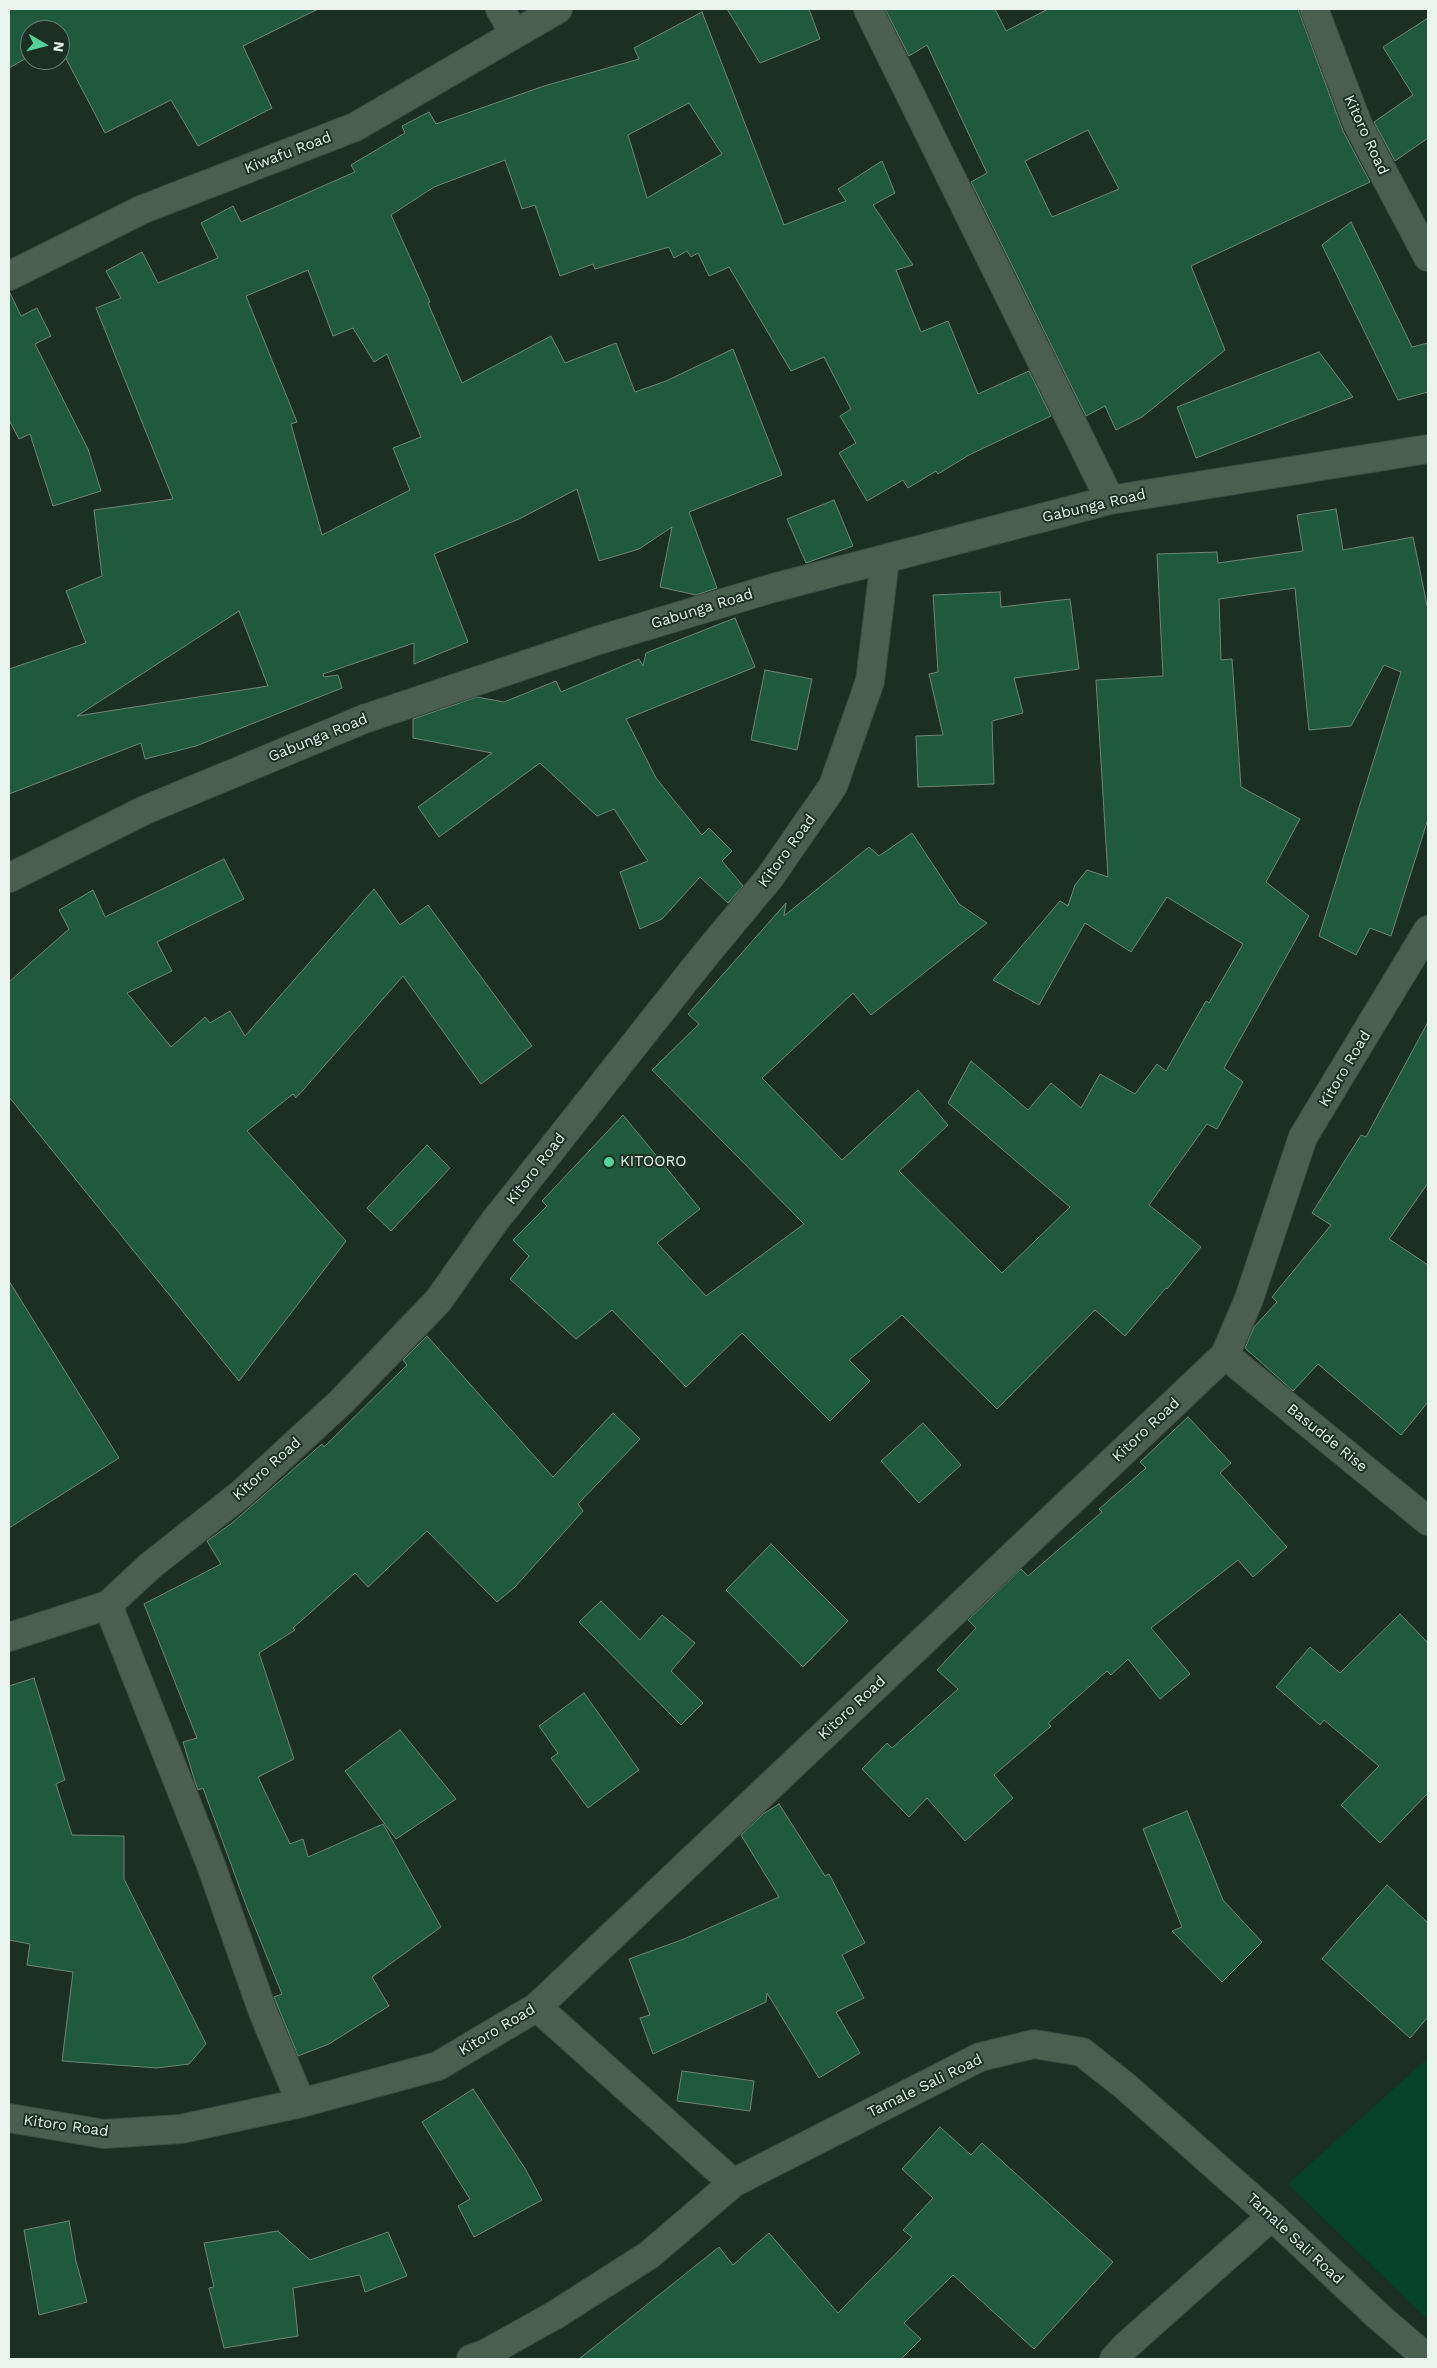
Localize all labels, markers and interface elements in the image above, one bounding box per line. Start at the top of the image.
north arrow [20,20,70,70]
text: N [50,41,68,53]
street label: Kitoro Road [1340,92,1392,178]
street label: Kiwafu Road [242,128,334,178]
street label: Gabunga Road [1041,485,1147,527]
street label: Gabunga Road [649,585,755,633]
street label: Gabunga Road [266,710,370,766]
street label: Kitoro Road [755,811,819,891]
street label: Kitoro Road [1315,1028,1375,1110]
street label: Kitoro Road [503,1130,569,1208]
place label: KITOORO [620,1153,687,1171]
marker: KITOORO [602,1155,616,1169]
street label: Kitoro Road [1109,1394,1183,1466]
street label: Basudde Rise [1283,1400,1371,1476]
street label: Kitoro Road [229,1434,305,1504]
street label: Kitoro Road [815,1672,889,1744]
street label: Kitoro Road [456,2000,538,2060]
street label: Tamale Sali Road [865,2050,985,2122]
street label: Kitoro Road [22,2111,110,2141]
street label: Tamale Sali Road [1243,2190,1347,2288]

